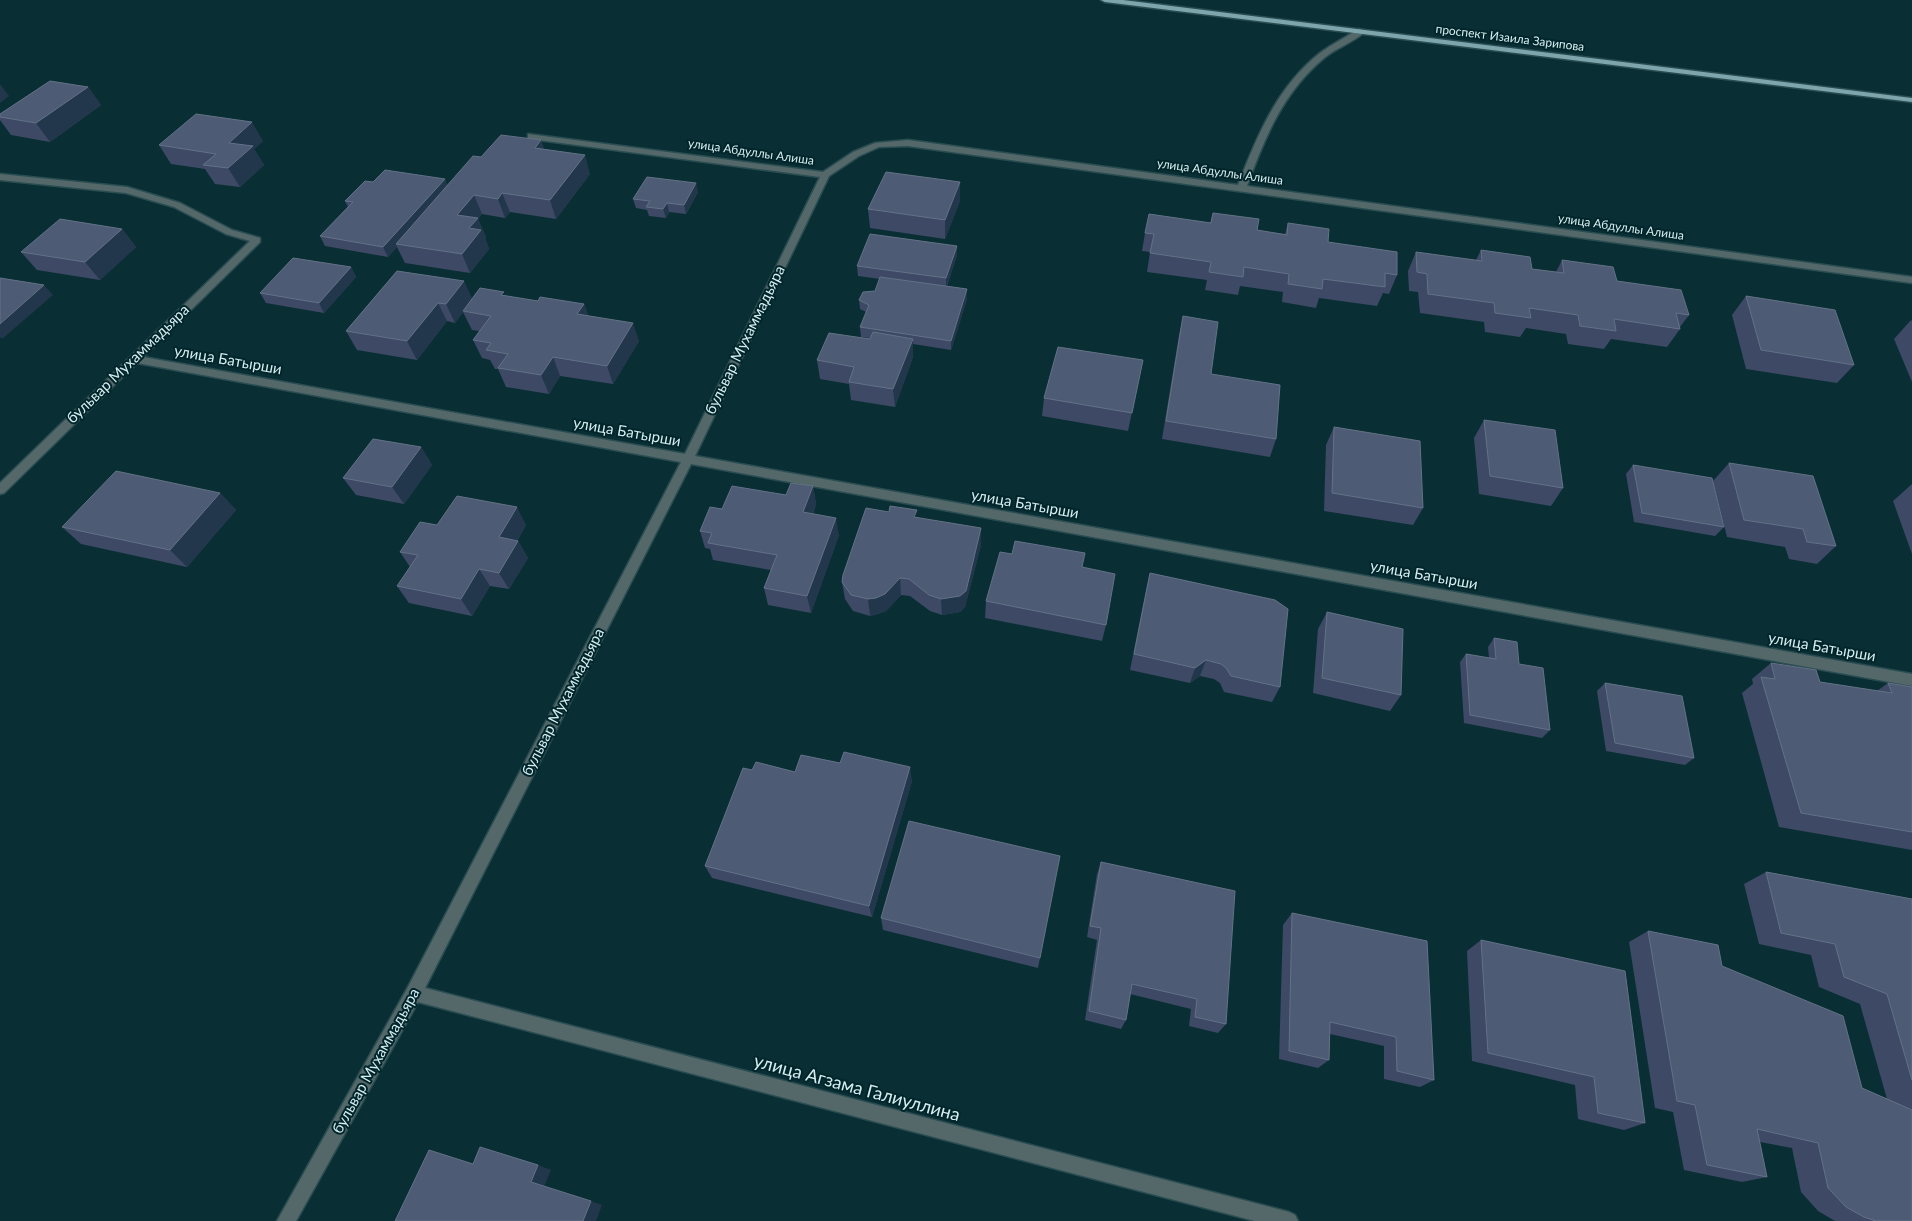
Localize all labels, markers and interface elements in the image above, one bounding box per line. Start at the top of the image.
street label: проспект Изаила Зарипова [1435,21,1585,54]
street label: улица Абдуллы Алиша [687,135,815,168]
street label: улица Абдуллы Алиша [1156,155,1284,188]
street label: улица Абдуллы Алиша [1557,210,1685,243]
street label: бульвар Мухаммадьяра [700,262,788,417]
street label: бульвар Мухаммадьяра [62,300,192,426]
street label: улица Батырши [173,341,283,377]
street label: улица Батырши [572,413,682,449]
street label: улица Батырши [970,485,1080,521]
street label: улица Батырши [1369,556,1479,592]
street label: бульвар Мухаммадьяра [517,625,607,778]
street label: улица Батырши [1767,628,1877,664]
street label: бульвар Мухаммадьяра [328,985,423,1136]
street label: улица Агзама Галиуллина [752,1049,963,1125]

